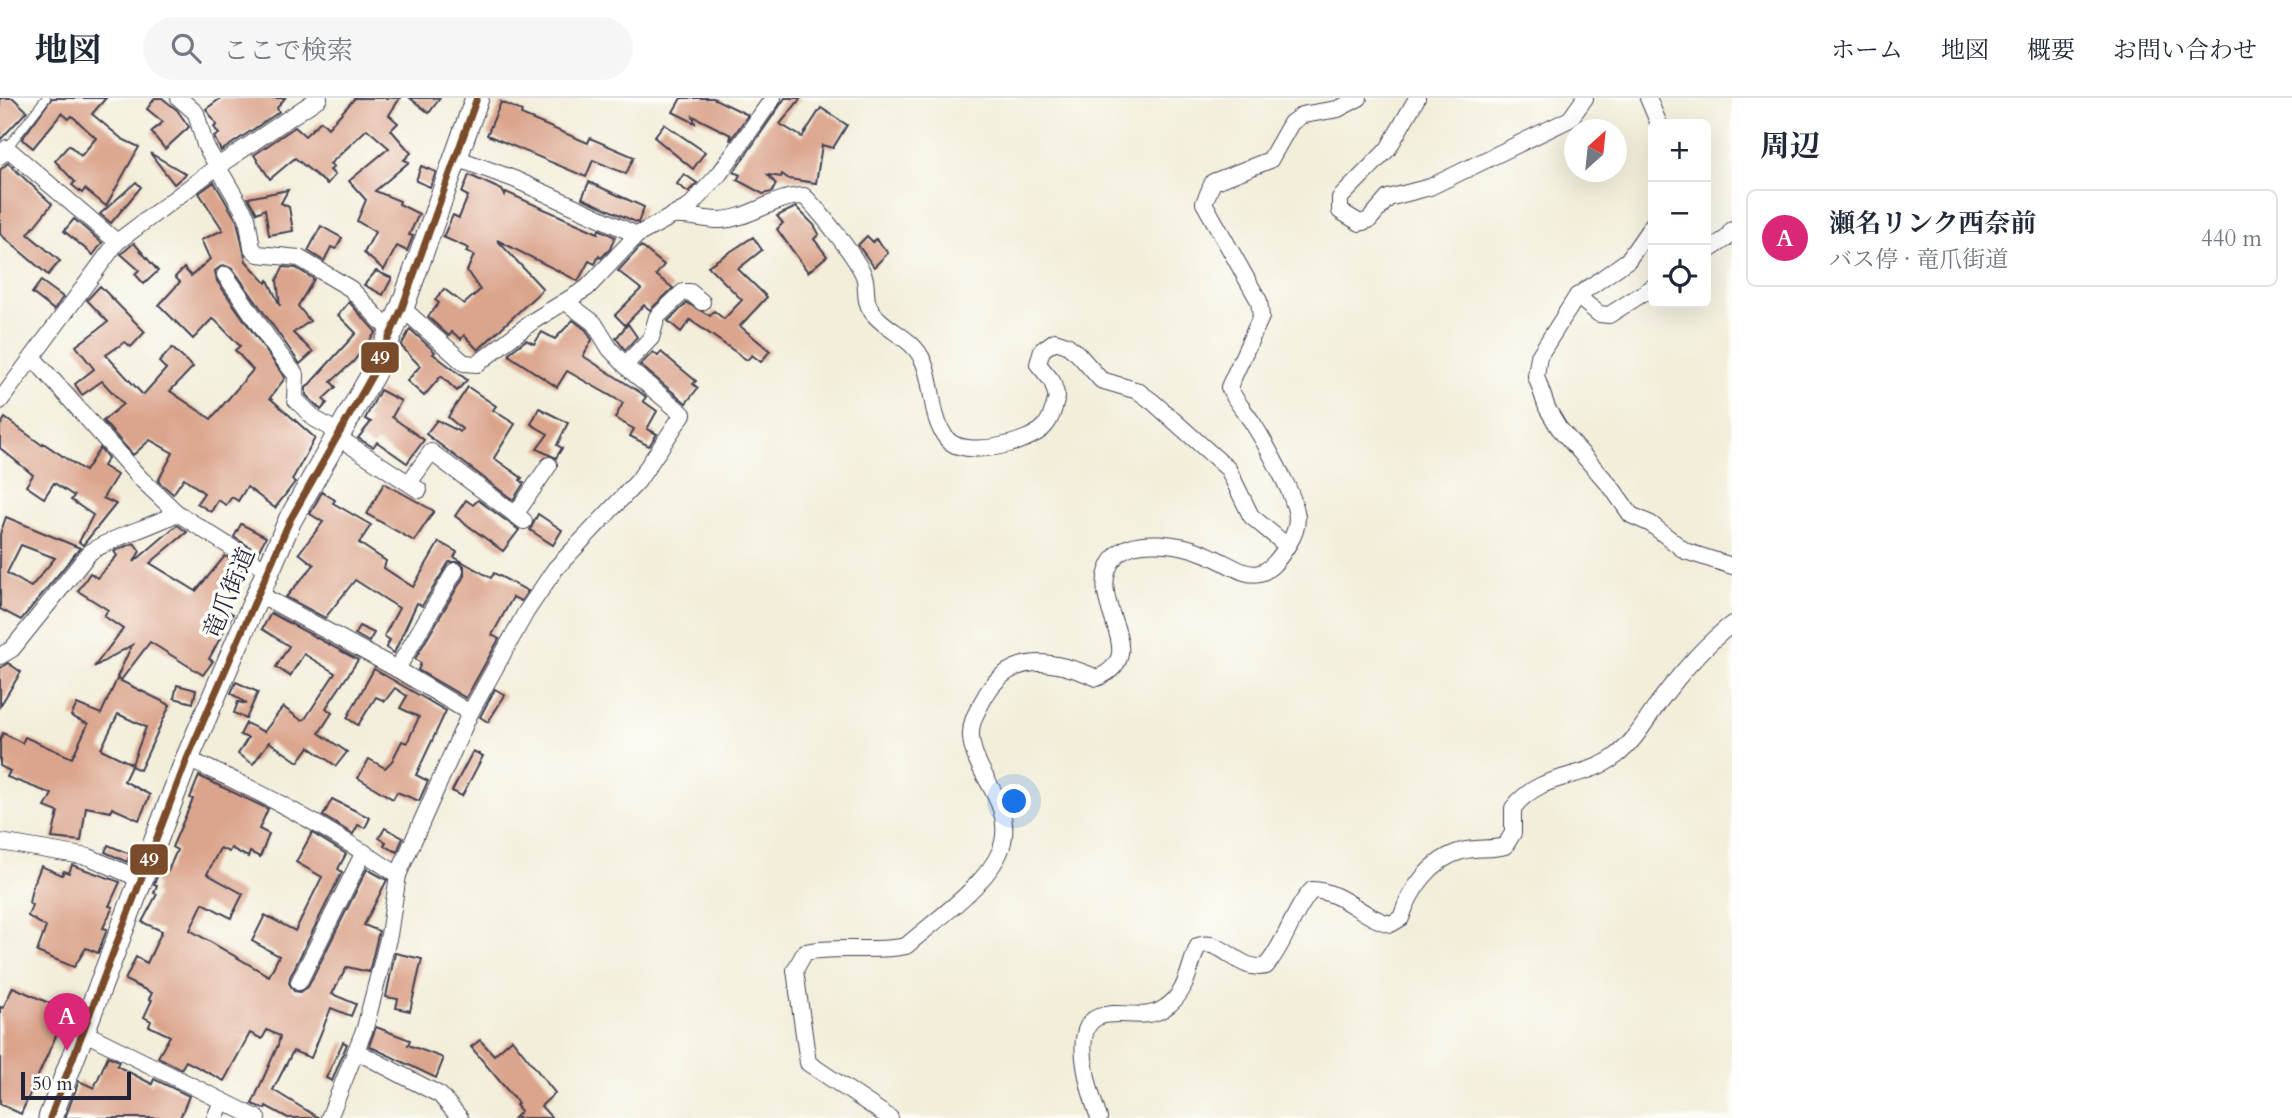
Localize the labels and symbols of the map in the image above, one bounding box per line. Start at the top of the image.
north arrow [1564,119,1627,182]
line badge: 49 [360,341,400,374]
text: 49 [370,345,390,371]
street label: 竜爪街道 [196,543,263,644]
your location [997,784,1031,818]
line badge: 49 [129,843,169,876]
text: 49 [139,847,159,873]
pin: A [44,993,90,1051]
scale bar [21,1069,131,1101]

